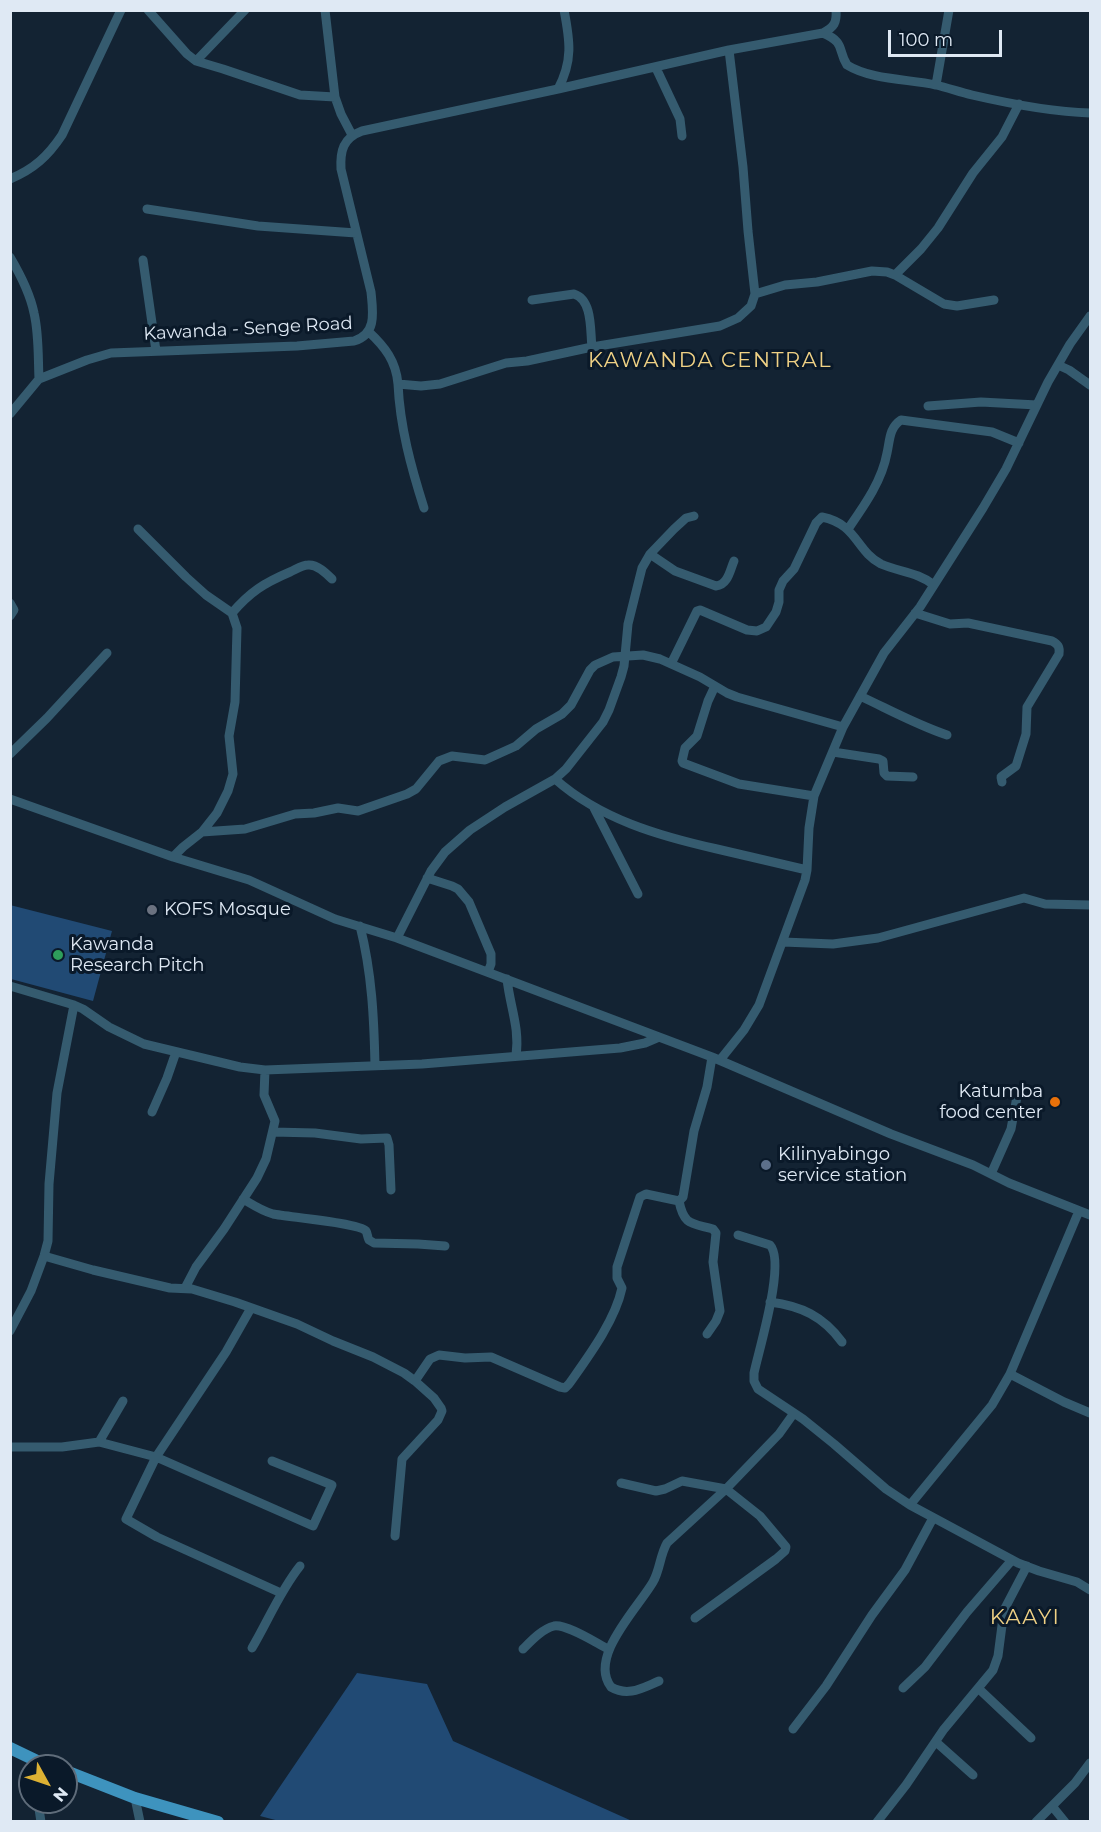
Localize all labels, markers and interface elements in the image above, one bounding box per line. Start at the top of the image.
scale bar [891,18,1005,56]
text: 100 m [899,29,953,51]
street label: Kawanda - Senge Road [143,313,353,345]
district label: KAWANDA CENTRAL [588,348,832,374]
place label: KOFS Mosque [164,899,291,921]
marker: KOFS Mosque [145,903,159,917]
place label: Kawanda Research Pitch [70,934,205,976]
marker: Kawanda Research Pitch [51,948,65,962]
place label: Katumba food center [939,1081,1043,1124]
marker: Katumba food center [1048,1095,1062,1109]
place label: Kilinyabingo service station [778,1144,907,1186]
marker: Kilinyabingo service station [759,1158,773,1172]
district label: KAAYI [990,1605,1060,1631]
north arrow [18,1754,78,1814]
text: N [49,1784,72,1806]

